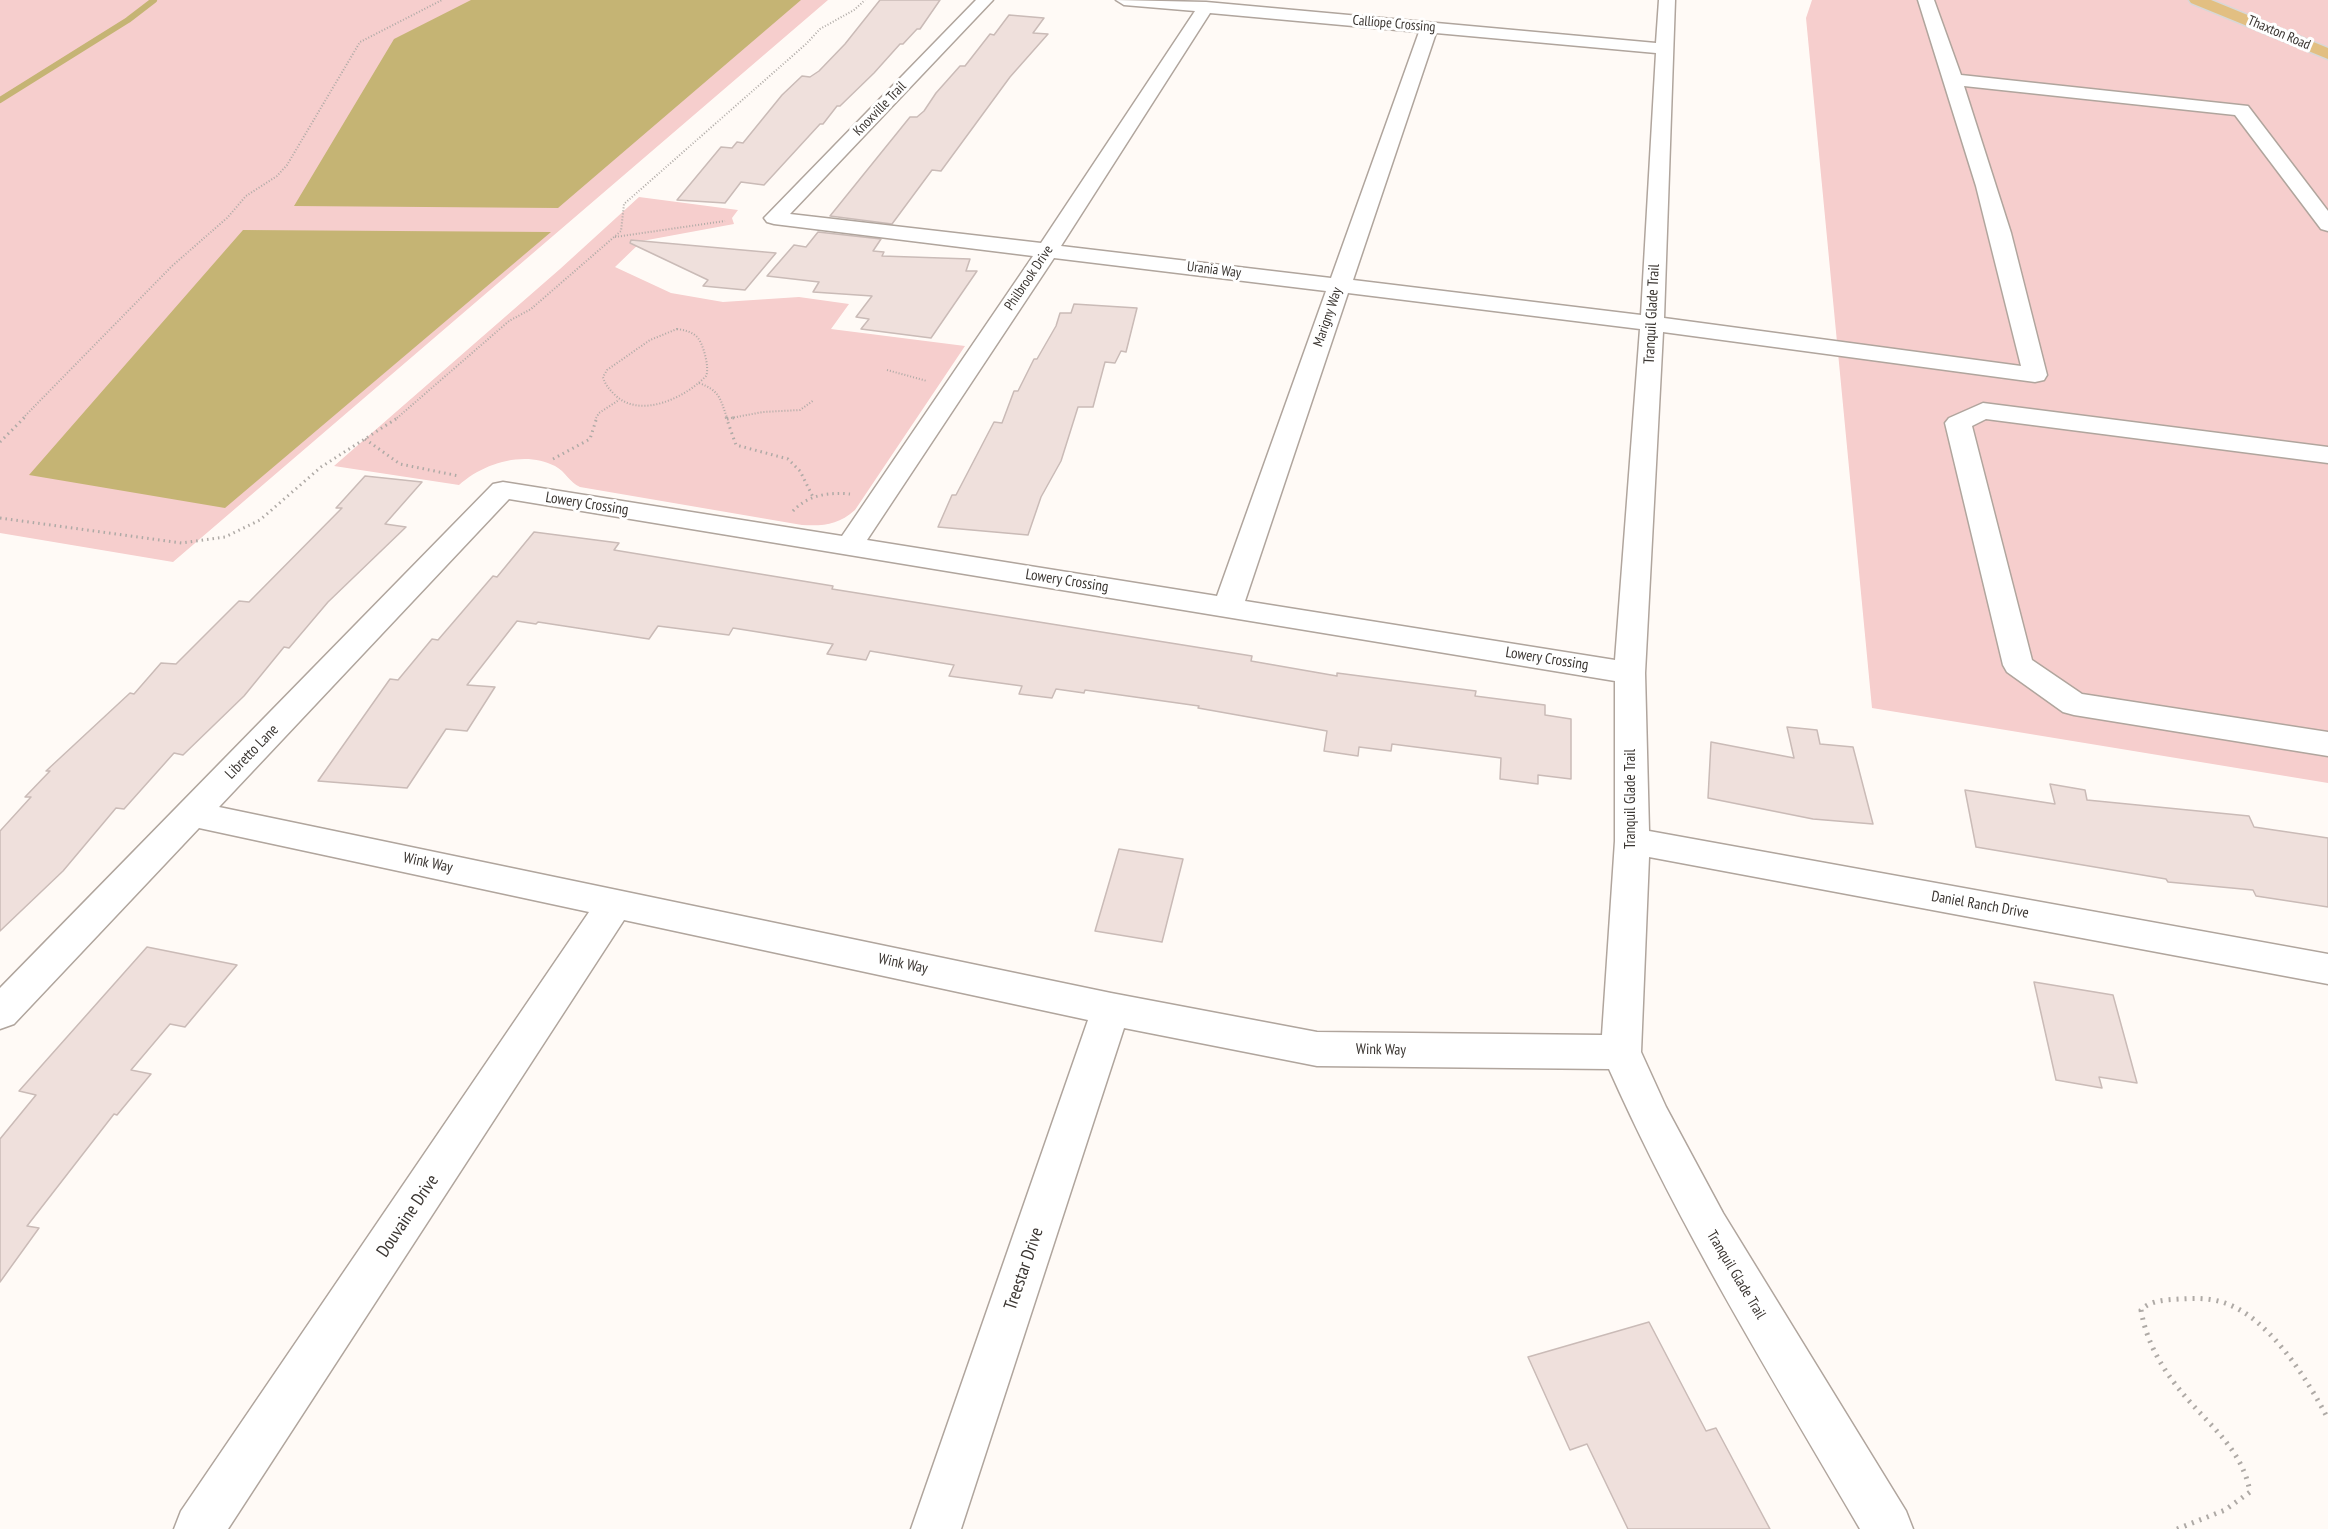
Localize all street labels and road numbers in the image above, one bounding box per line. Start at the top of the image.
street label: Calliope Crossing [1352,12,1436,36]
street label: Thaxton Road [2245,12,2313,54]
street label: Knoxville Trail [850,78,910,140]
street label: Philbrook Drive [1001,242,1057,314]
street label: Urania Way [1186,258,1242,282]
street label: Tranquil Glade Trail [1640,264,1664,364]
street label: Marigny Way [1310,285,1346,349]
street label: Lowery Crossing [544,489,630,519]
street label: Lowery Crossing [1024,566,1110,596]
street label: Lowery Crossing [1504,644,1590,674]
street label: Libretto Lane [222,721,282,783]
street label: Tranquil Glade Trail [1622,749,1640,849]
street label: Wink Way [402,849,454,877]
street label: Daniel Ranch Drive [1930,888,2030,922]
street label: Wink Way [877,950,929,978]
street label: Wink Way [1356,1041,1406,1059]
street label: Douvaine Drive [372,1171,444,1261]
street label: Treestar Drive [1000,1225,1048,1313]
street label: Tranquil Glade Trail [1703,1227,1769,1323]

